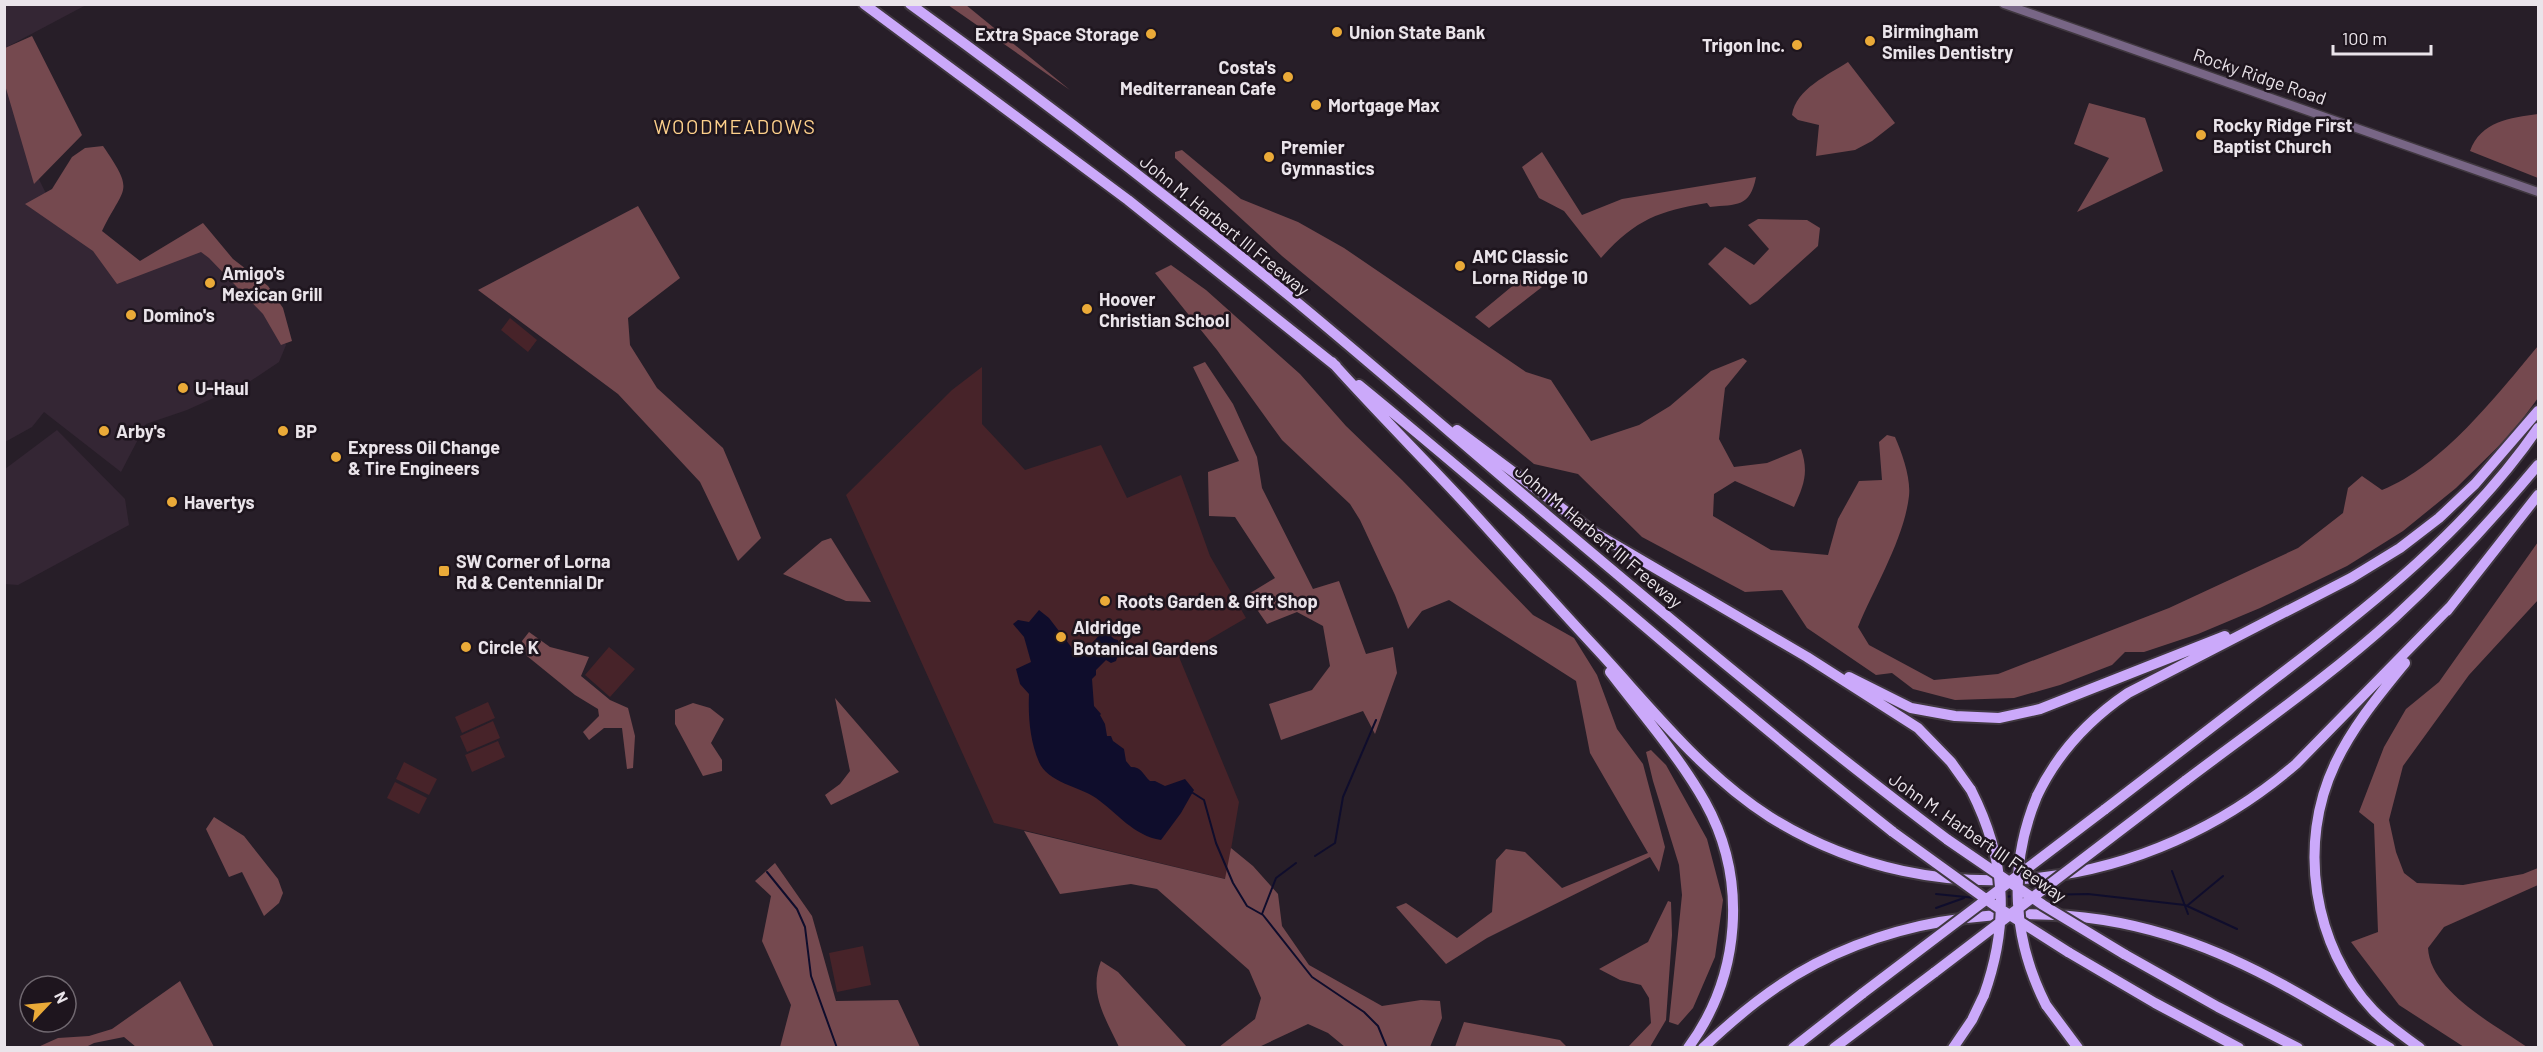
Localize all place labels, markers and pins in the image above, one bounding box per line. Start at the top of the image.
place label: Birmingham Smiles Dentistry [1882,20,2013,63]
place label: Union State Bank [1349,21,1486,43]
place label: Extra Space Storage [975,23,1139,45]
marker: Union State Bank [1330,25,1344,39]
marker: Extra Space Storage [1144,27,1158,41]
place label: Trigon Inc. [1702,34,1785,56]
marker: Birmingham Smiles Dentistry [1863,34,1877,48]
marker: Trigon Inc. [1790,38,1804,52]
place label: Costa's Mediterranean Cafe [1120,56,1276,99]
marker: Costa's Mediterranean Cafe [1281,70,1295,84]
place label: Mortgage Max [1328,94,1440,116]
marker: Mortgage Max [1309,98,1323,112]
place label: Rocky Ridge First Baptist Church [2213,114,2353,157]
marker: Rocky Ridge First Baptist Church [2194,128,2208,142]
place label: Premier Gymnastics [1281,136,1375,179]
marker: Premier Gymnastics [1262,150,1276,164]
place label: AMC Classic Lorna Ridge 10 [1472,245,1588,288]
marker: AMC Classic Lorna Ridge 10 [1453,259,1467,273]
place label: Amigo's Mexican Grill [222,262,322,305]
marker: Amigo's Mexican Grill [203,276,217,290]
place label: Hoover Christian School [1099,288,1229,331]
marker: Hoover Christian School [1080,302,1094,316]
place label: Domino's [143,304,215,326]
marker: Domino's [124,308,138,322]
place label: U-Haul [195,377,249,399]
marker: U-Haul [176,381,190,395]
place label: Arby's [116,420,165,442]
place label: BP [295,420,317,442]
marker: Arby's [97,424,111,438]
marker: BP [276,424,290,438]
place label: Express Oil Change & Tire Engineers [348,436,500,479]
marker: Express Oil Change & Tire Engineers [329,450,343,464]
place label: Havertys [184,491,254,513]
marker: Havertys [165,495,179,509]
place label: SW Corner of Lorna Rd & Centennial Dr [456,550,611,593]
marker: SW Corner of Lorna Rd & Centennial Dr [437,564,451,578]
place label: Roots Garden & Gift Shop [1117,590,1318,612]
marker: Roots Garden & Gift Shop [1098,594,1112,608]
place label: Aldridge Botanical Gardens [1073,616,1218,659]
marker: Aldridge Botanical Gardens [1054,630,1068,644]
place label: Circle K [478,636,539,658]
marker: Circle K [459,640,473,654]

